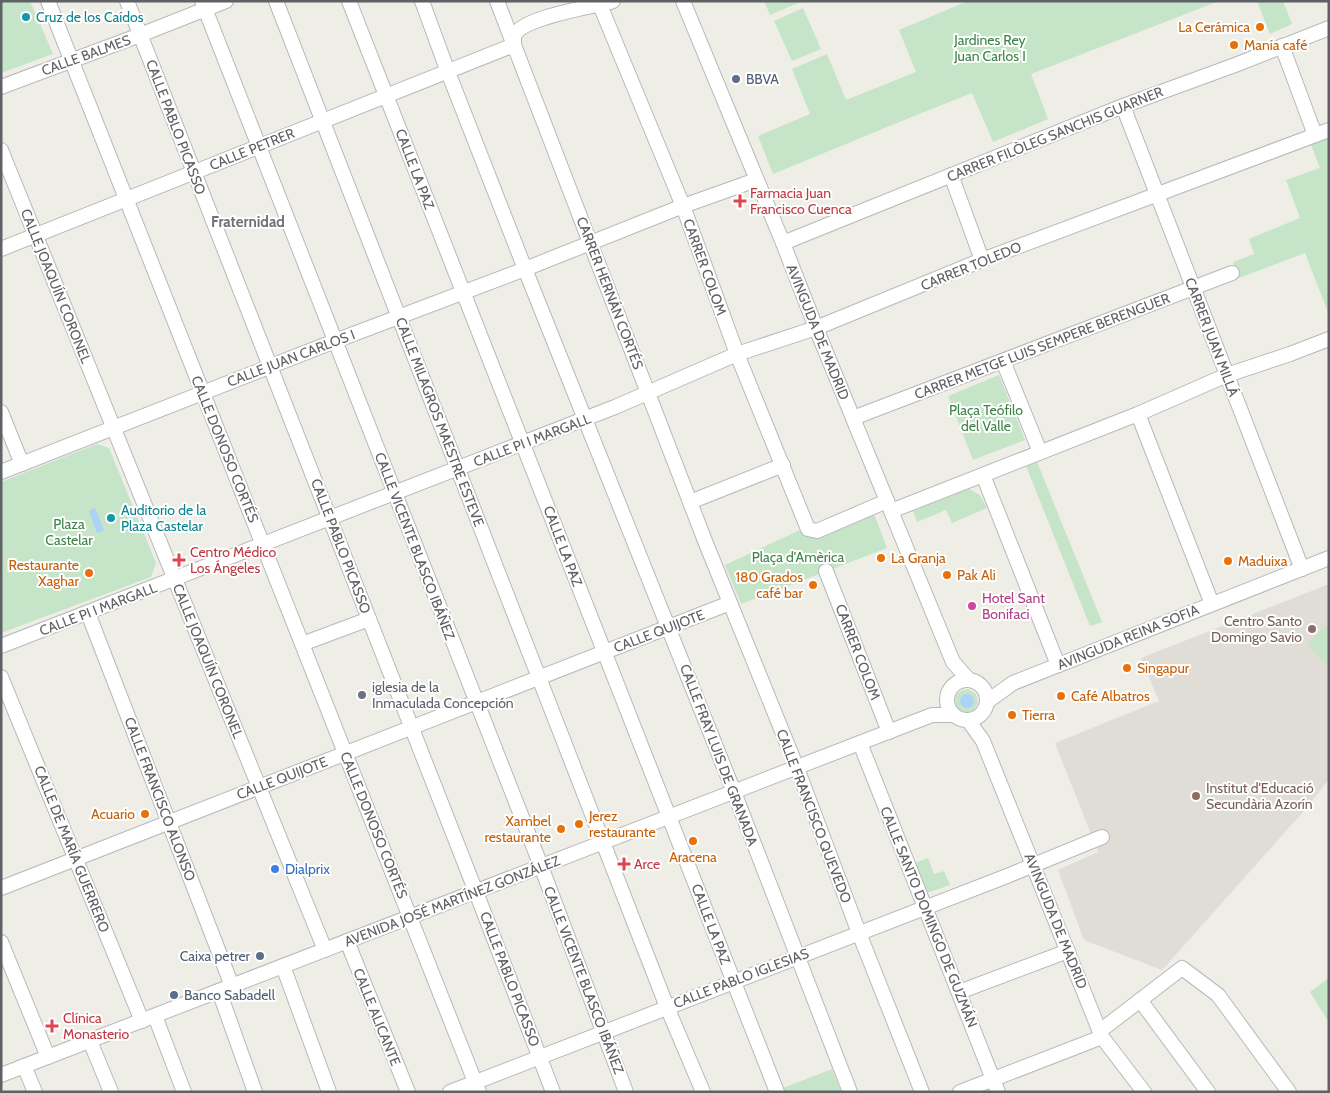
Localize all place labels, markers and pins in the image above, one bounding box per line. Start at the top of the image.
place label: Cruz de los Caídos [36,8,144,26]
marker: Cruz de los Caídos [20,11,32,23]
place label: La Cerámica [1178,18,1250,36]
marker: La Cerámica [1254,21,1266,33]
place label: Manía café [1244,36,1307,54]
marker: Manía café [1228,39,1240,51]
place label: BBVA [746,70,779,88]
marker: BBVA [730,73,742,85]
place label: Farmacia Juan Francisco Cuenca [750,184,852,218]
marker: Farmacia Juan Francisco Cuenca [734,195,746,207]
place label: Auditorio de la Plaza Castelar [121,501,207,535]
marker: Auditorio de la Plaza Castelar [105,512,117,524]
place label: Centro Médico Los Ángeles [190,543,276,577]
place label: La Granja [891,549,946,567]
marker: La Granja [875,552,887,564]
place label: Maduixa [1238,552,1288,570]
marker: Centro Médico Los Ángeles [172,553,186,567]
marker: Maduixa [1222,555,1234,567]
place label: Restaurante Xaghar [8,556,80,590]
place label: Pak Ali [957,566,996,584]
marker: Restaurante Xaghar [83,567,95,579]
place label: 180 Grados café bar [735,568,804,602]
marker: Pak Ali [941,569,953,581]
marker: 180 Grados café bar [807,579,819,591]
place label: Hotel Sant Bonifaci [982,589,1045,623]
marker: Hotel Sant Bonifaci [966,600,978,612]
place label: Centro Santo Domingo Savio [1211,612,1302,646]
marker: Centro Santo Domingo Savio [1306,623,1318,635]
place label: Singapur [1137,659,1190,677]
marker: Singapur [1121,662,1133,674]
place label: iglesia de la Inmaculada Concepción [372,678,514,712]
place label: Café Albatros [1071,687,1150,705]
marker: iglesia de la Inmaculada Concepción [356,689,368,701]
marker: Café Albatros [1055,690,1067,702]
place label: Tierra [1022,706,1055,724]
marker: Tierra [1006,709,1018,721]
place label: Institut d'Educació Secundària Azorín [1206,779,1314,813]
marker: Institut d'Educació Secundària Azorín [1190,790,1202,802]
place label: Acuario [91,805,135,823]
place label: Jerez restaurante [588,807,656,841]
marker: Acuario [139,808,151,820]
place label: Xambel restaurante [484,812,552,846]
marker: Jerez restaurante [573,818,585,830]
marker: Xambel restaurante [555,823,567,835]
marker: Aracena [687,835,699,847]
place label: Aracena [669,848,717,866]
place label: Arce [634,855,660,873]
marker: Arce [618,858,630,870]
place label: Dialprix [285,860,330,878]
marker: Dialprix [269,863,281,875]
place label: Caixa petrer [180,947,251,965]
marker: Caixa petrer [254,950,266,962]
place label: Banco Sabadell [184,986,276,1004]
marker: Banco Sabadell [168,989,180,1001]
place label: Clínica Monasterio [63,1009,129,1043]
marker: Clínica Monasterio [45,1019,59,1033]

